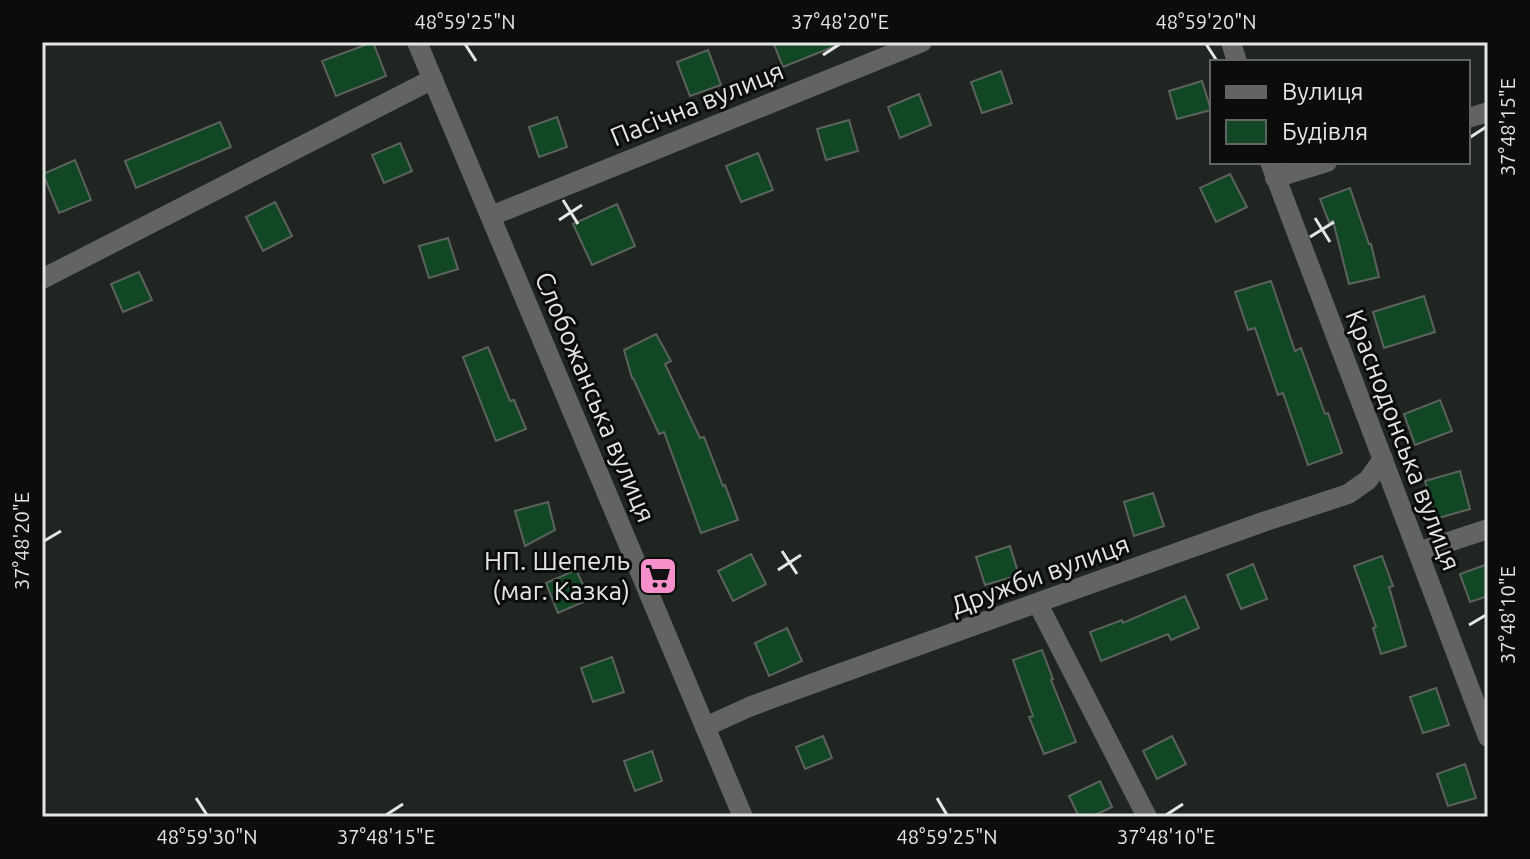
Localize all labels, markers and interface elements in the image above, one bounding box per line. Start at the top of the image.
text: 48°59'25"N [414,10,516,33]
text: 37°48'20"E [791,10,889,33]
text: 48°59'20"N [1155,10,1257,33]
street label: Пасічна вулиця [606,56,788,151]
legend [1210,60,1470,164]
text: Вулиця [1282,78,1364,105]
text: 37°48'15"E [1496,78,1519,176]
text: Будівля [1282,118,1368,145]
street label: Слобожанська вулиця [530,267,661,526]
street label: Краснодонська вулиця [1340,305,1467,574]
text: 37°48'20"E [10,492,33,590]
street label: Дружби вулиця [947,529,1133,620]
place label: НП. Шепель (маг. Казка) [484,546,630,605]
supermarket icon: НП. Шепель (маг. Казка) [637,555,679,597]
text: 37°48'10"E [1496,566,1519,664]
text: 48°59'30"N [156,825,258,848]
text: 37°48'15"E [337,825,435,848]
text: 48°59'25"N [896,825,998,848]
text: 37°48'10"E [1117,825,1215,848]

